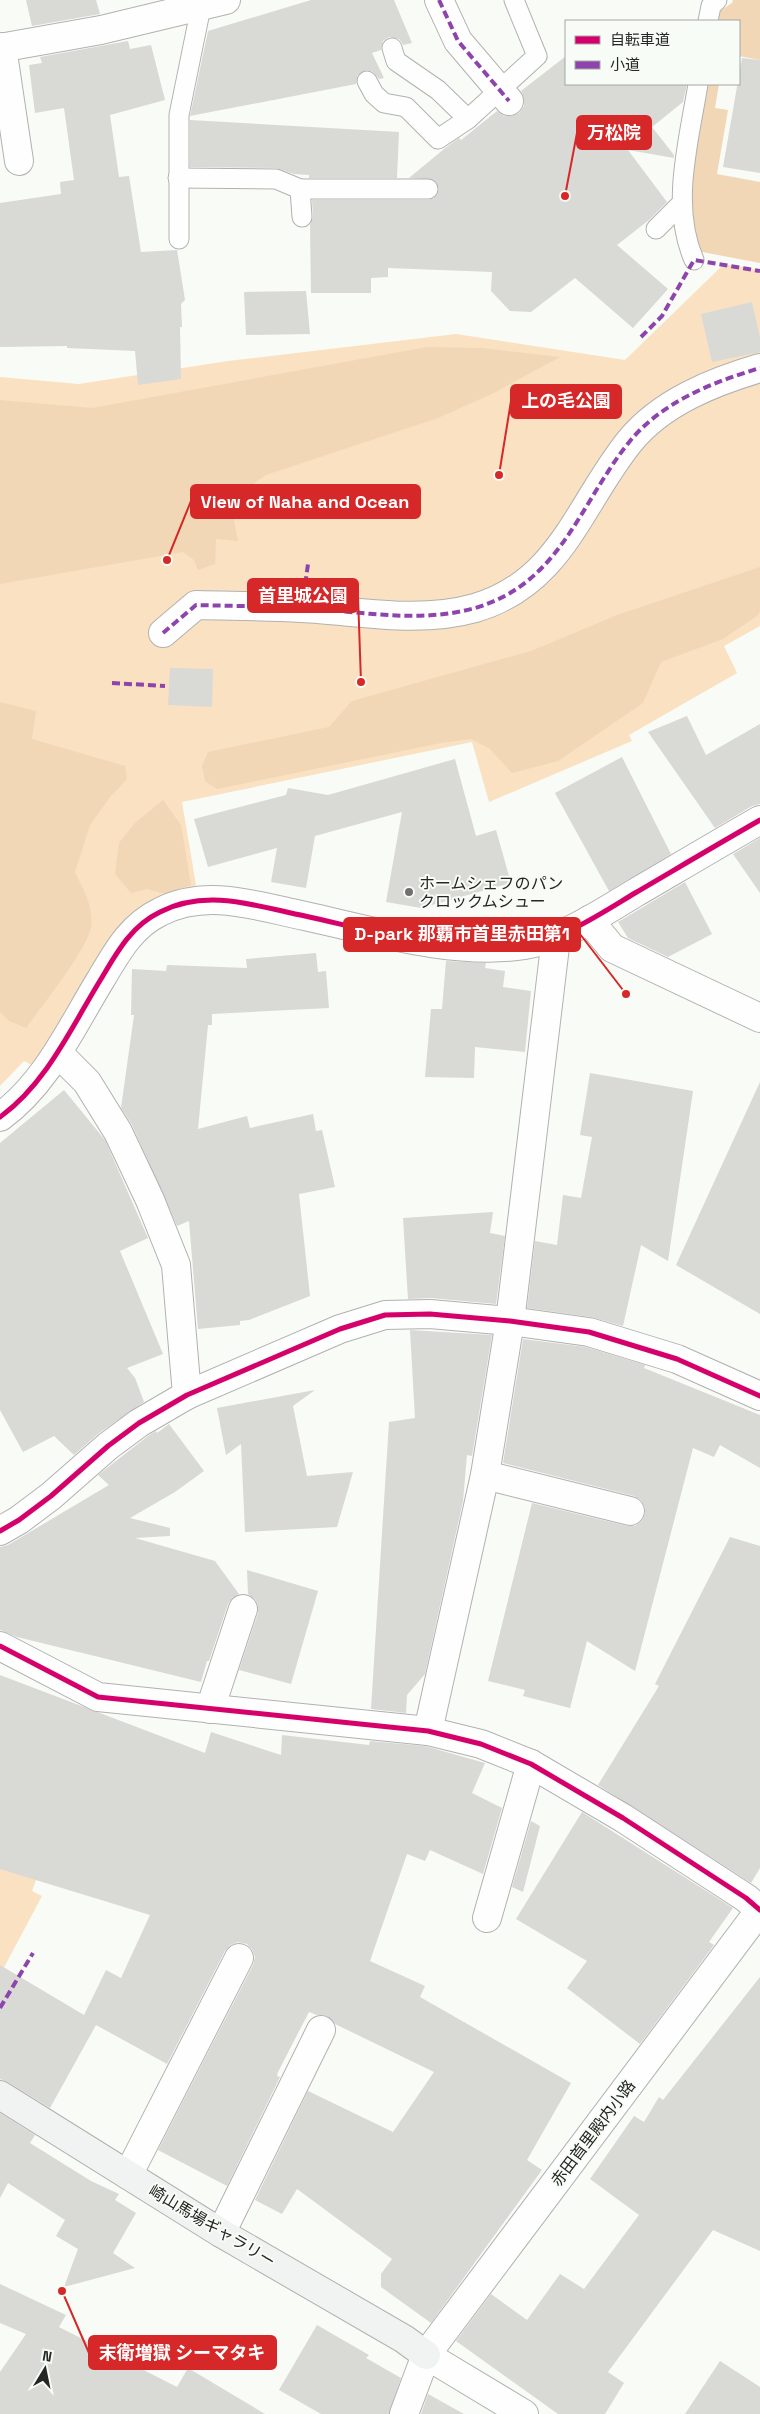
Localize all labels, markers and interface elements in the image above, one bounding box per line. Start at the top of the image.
legend [565,20,740,85]
text: 自転車道 [610,30,670,49]
text: 小道 [610,55,640,74]
callout: 万松院 [577,116,651,149]
text: 万松院 [587,121,641,144]
callout: 上の毛公園 [511,385,621,418]
text: 上の毛公園 [521,389,611,412]
callout: View of Naha and Ocean [191,485,420,518]
text: View of Naha and Ocean [201,490,409,513]
callout: 首里城公園 [248,579,358,612]
text: 首里城公園 [258,584,348,607]
place label: ホームシェフのパン クロックムシュー [419,873,563,912]
marker: ホームシェフのパン クロックムシュー [403,886,415,898]
callout: D-park 那覇市首里赤田第1 [344,918,580,951]
text: D-park 那覇市首里赤田第1 [354,922,570,945]
street label: 赤田首里殿内小路 [546,2076,640,2190]
street label: 崎山馬場ギャラリー [145,2180,279,2272]
callout: 末衛増獄 シーマタキ [89,2336,276,2369]
text: 末衛増獄 シーマタキ [99,2341,265,2364]
north arrow [20,2344,70,2394]
text: N [41,2347,53,2366]

